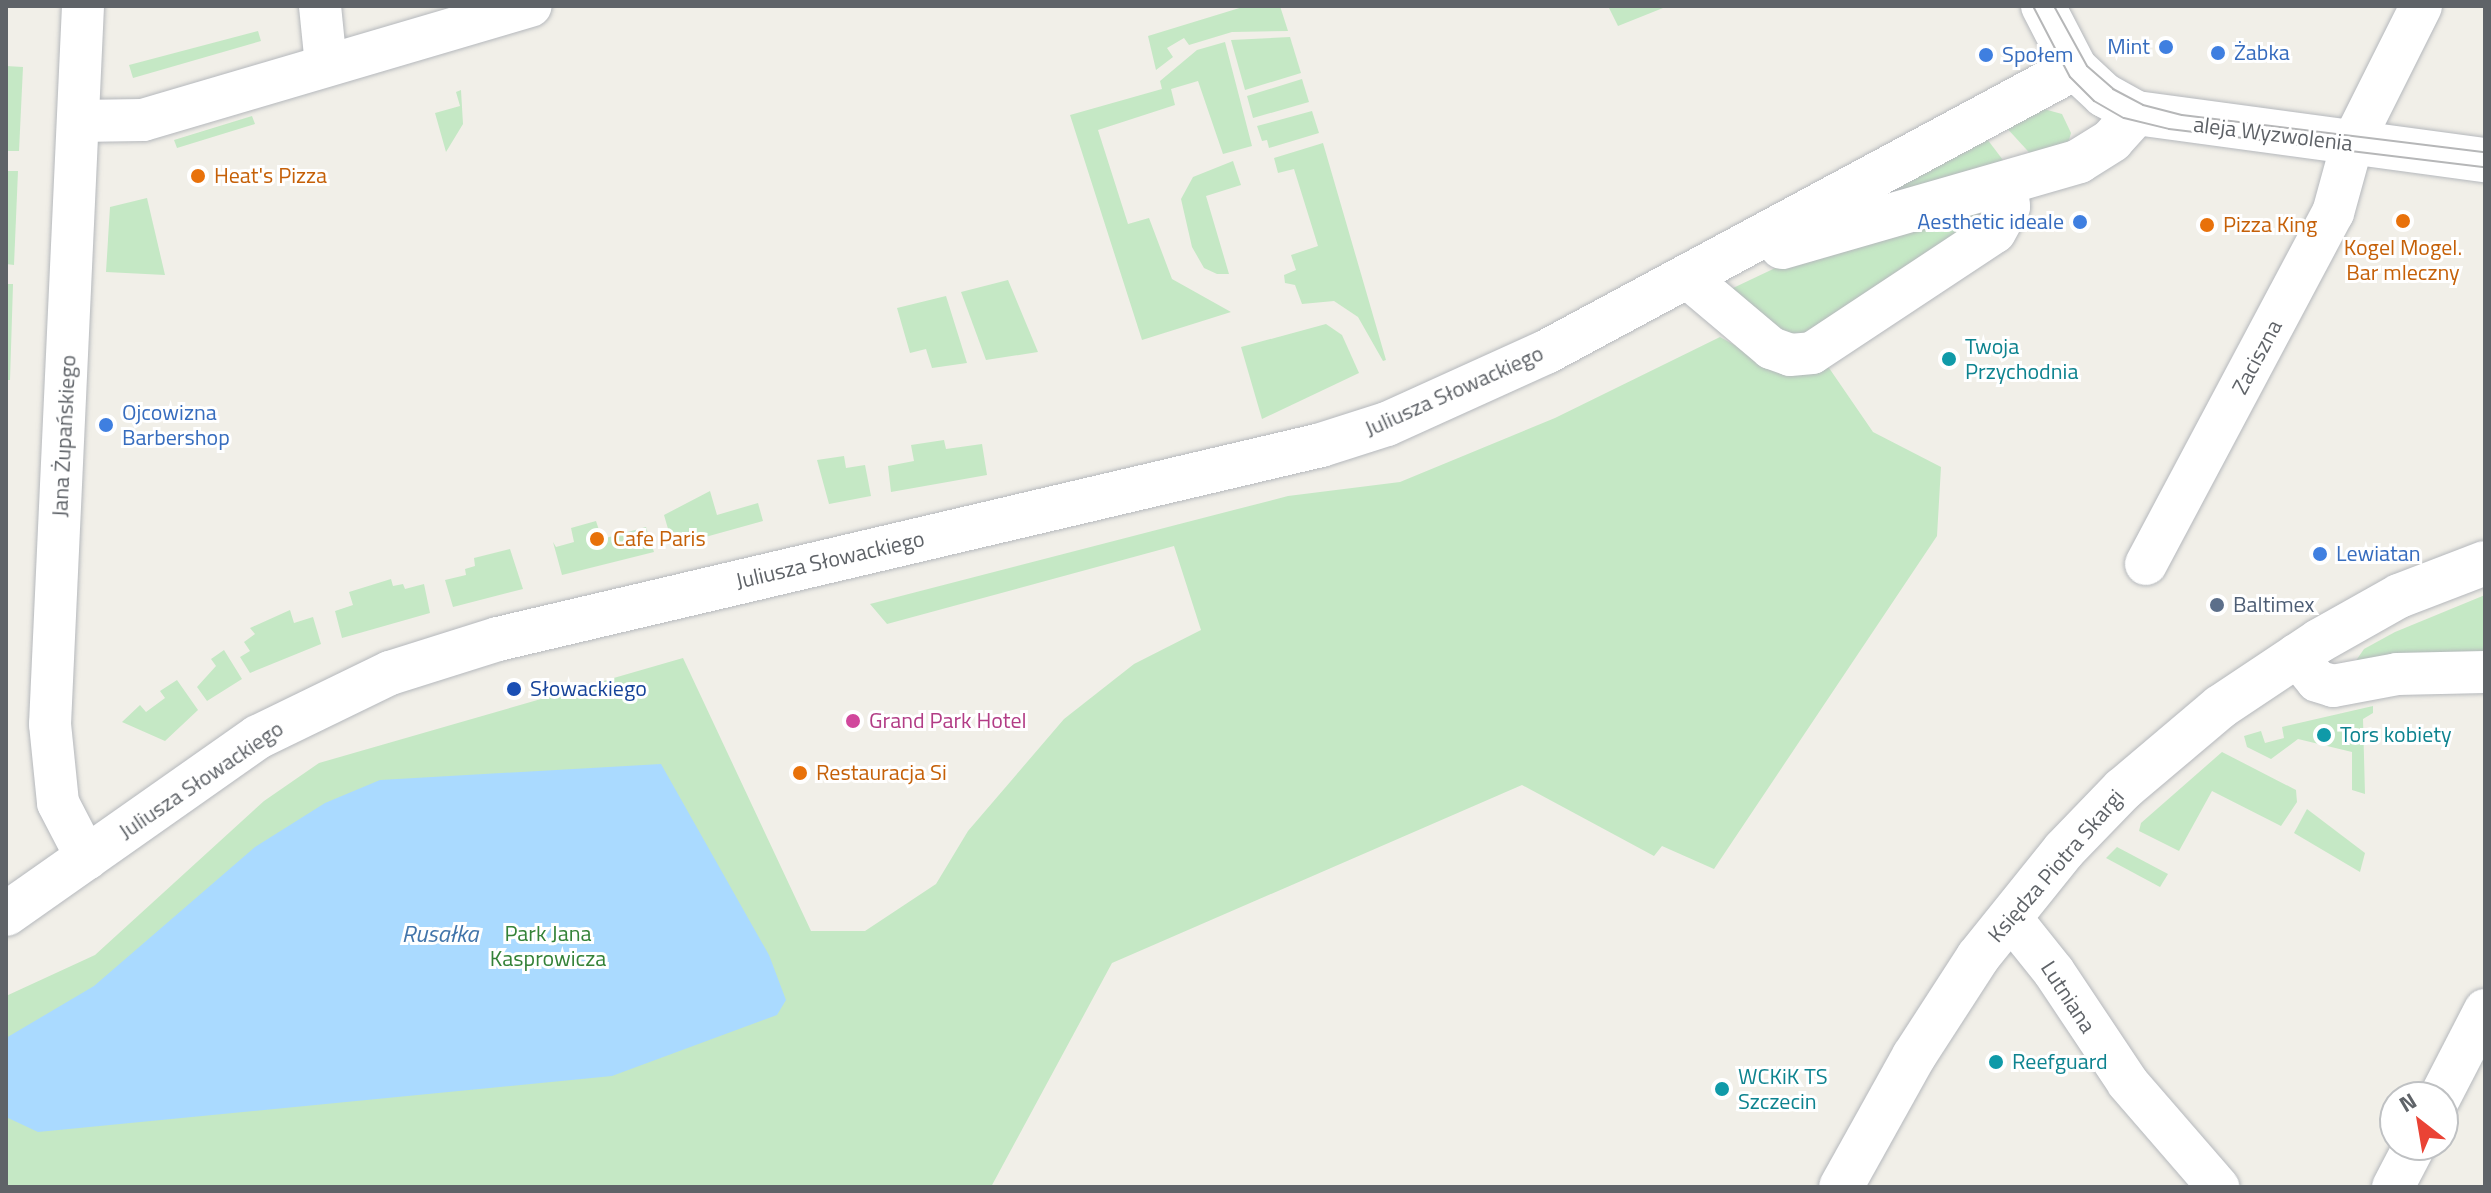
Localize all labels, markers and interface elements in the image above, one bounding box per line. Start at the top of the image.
place label: Mint [2107,34,2150,60]
marker: Mint [2157,38,2175,56]
place label: Żabka [2234,40,2290,66]
place label: Społem [2002,42,2073,68]
marker: Żabka [2209,44,2227,62]
marker: Społem [1977,46,1995,64]
street label: aleja Wyzwolenia [2192,111,2354,157]
place label: Heat's Pizza [214,163,327,189]
marker: Heat's Pizza [189,167,207,185]
place label: Aesthetic ideale [1917,209,2064,235]
place label: Pizza King [2223,212,2317,238]
marker: Kogel Mogel. Bar mleczny [2394,212,2412,230]
marker: Aesthetic ideale [2071,213,2089,231]
marker: Pizza King [2198,216,2216,234]
place label: Kogel Mogel. Bar mleczny [2344,234,2462,286]
street label: Zaciszna [2226,315,2288,399]
place label: Twoja Przychodnia [1965,333,2078,384]
street label: Juliusza Słowackiego [1361,340,1547,442]
marker: Twoja Przychodnia [1940,350,1958,368]
street label: Jana Żupańskiego [47,354,81,518]
place label: Ojcowizna Barbershop [122,399,230,450]
marker: Ojcowizna Barbershop [97,416,115,434]
street label: Juliusza Słowackiego [733,525,927,595]
place label: Cafe Paris [613,526,706,552]
marker: Cafe Paris [588,530,606,548]
place label: Lewiatan [2336,541,2421,567]
marker: Lewiatan [2311,545,2329,563]
place label: Baltimex [2233,592,2315,618]
marker: Baltimex [2208,596,2226,614]
place label: Słowackiego [530,676,647,702]
marker: Słowackiego [505,680,523,698]
place label: Grand Park Hotel [869,708,1027,734]
marker: Grand Park Hotel [844,712,862,730]
street label: Juliusza Słowackiego [114,715,288,845]
place label: Tors kobiety [2340,722,2452,748]
marker: Tors kobiety [2315,726,2333,744]
place label: Restauracja Si [816,760,947,786]
marker: Restauracja Si [791,764,809,782]
street label: Księdza Piotra Skargi [1982,784,2130,948]
water label: Rusałka [402,920,478,948]
park label: Park Jana Kasprowicza [490,920,606,972]
street label: Lutniana [2035,956,2101,1038]
place label: Reefguard [2012,1049,2108,1075]
marker: Reefguard [1987,1053,2005,1071]
place label: WCKiK TS Szczecin [1738,1063,1828,1114]
marker: WCKiK TS Szczecin [1713,1080,1731,1098]
north arrow [2379,1081,2459,1161]
text: N [2392,1084,2423,1121]

